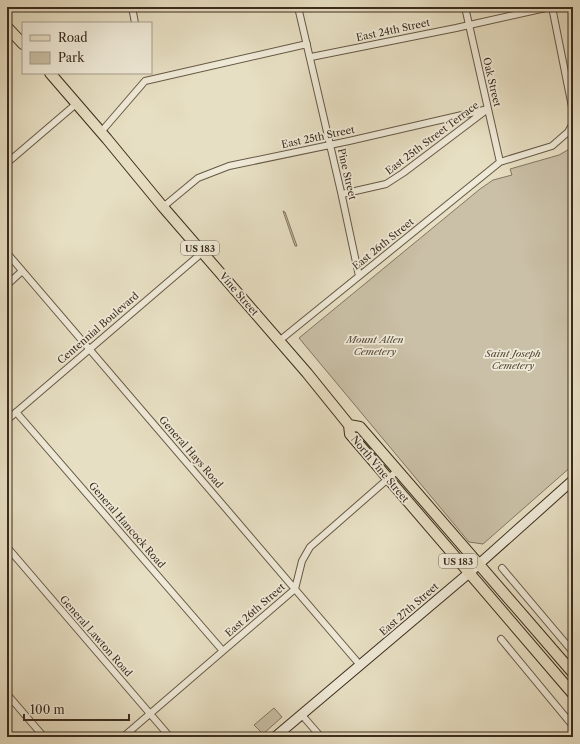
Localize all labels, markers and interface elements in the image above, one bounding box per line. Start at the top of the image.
street label: East 24th Street [355,16,431,44]
legend [22,22,152,74]
text: Road [58,30,88,45]
text: Park [58,50,85,65]
street label: Oak Street [480,56,504,108]
street label: East 25th Street Terrace [383,98,482,177]
street label: East 25th Street [280,123,356,151]
street label: Pine Street [335,147,359,201]
street label: East 26th Street [350,215,417,273]
road number: US 183 [181,241,219,255]
street label: Vine Street [216,269,262,319]
street label: Centennial Boulevard [55,289,141,367]
park label: Mount Allen Cemetery [345,333,404,358]
park label: Saint Joseph Cemetery [484,347,541,372]
street label: General Hays Road [156,413,226,491]
street label: North Vine Street [348,433,412,506]
street label: General Hancock Road [86,479,168,571]
road number: US 183 [439,554,477,568]
street label: East 27th Street [377,579,442,638]
street label: East 26th Street [222,580,288,640]
street label: General Lawton Road [57,593,135,679]
scale bar [24,696,129,722]
text: 100 m [30,702,65,717]

